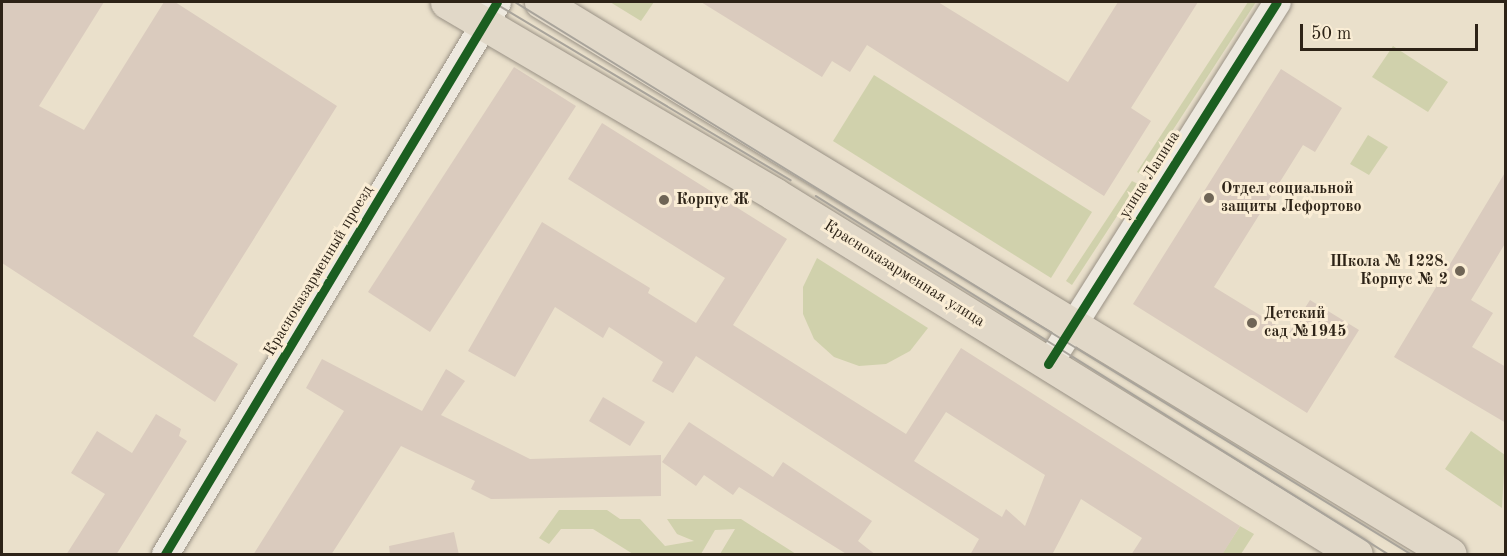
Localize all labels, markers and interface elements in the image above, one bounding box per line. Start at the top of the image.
scale bar [1303,12,1482,50]
text: 50 m [1311,25,1351,43]
street label: улица Лапина [1115,128,1185,222]
place label: Отдел социальной защиты Лефортово [1221,179,1362,217]
street label: Красноказарменный проезд [260,182,378,360]
place label: Корпус Ж [676,190,749,210]
marker: Отдел социальной защиты Лефортово [1202,191,1216,205]
marker: Корпус Ж [657,193,671,207]
street label: Красноказарменная улица [820,216,988,332]
place label: Школа № 1228. Корпус № 2 [1330,252,1448,290]
marker: Школа № 1228. Корпус № 2 [1453,264,1467,278]
place label: Детский сад №1945 [1264,304,1347,342]
marker: Детский сад №1945 [1245,316,1259,330]

